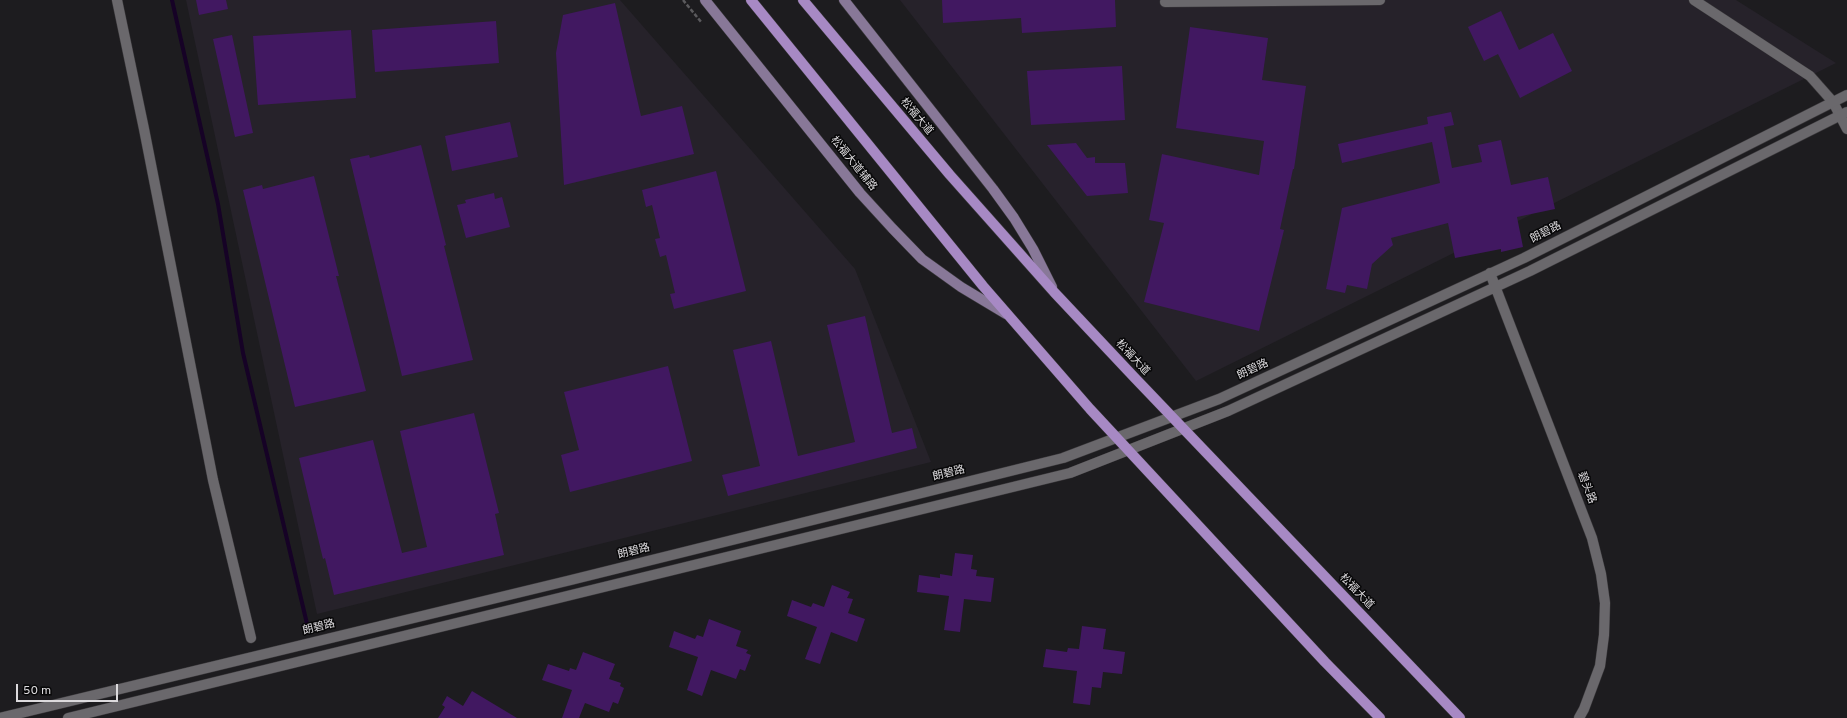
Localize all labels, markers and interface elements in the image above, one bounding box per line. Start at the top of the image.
street label: 松福大道 [897,96,935,138]
street label: 松福大道辅路 [827,134,879,194]
street label: 朗碧路 [1528,220,1564,246]
street label: 松福大道 [1112,337,1152,379]
street label: 朗碧路 [1235,357,1271,383]
street label: 朗碧路 [931,464,967,484]
street label: 碧头路 [1574,470,1598,506]
street label: 朗碧路 [616,542,652,562]
street label: 松福大道 [1336,572,1376,612]
street label: 朗碧路 [301,618,337,638]
scale bar [18,676,120,702]
text: 50 m [23,683,51,699]

